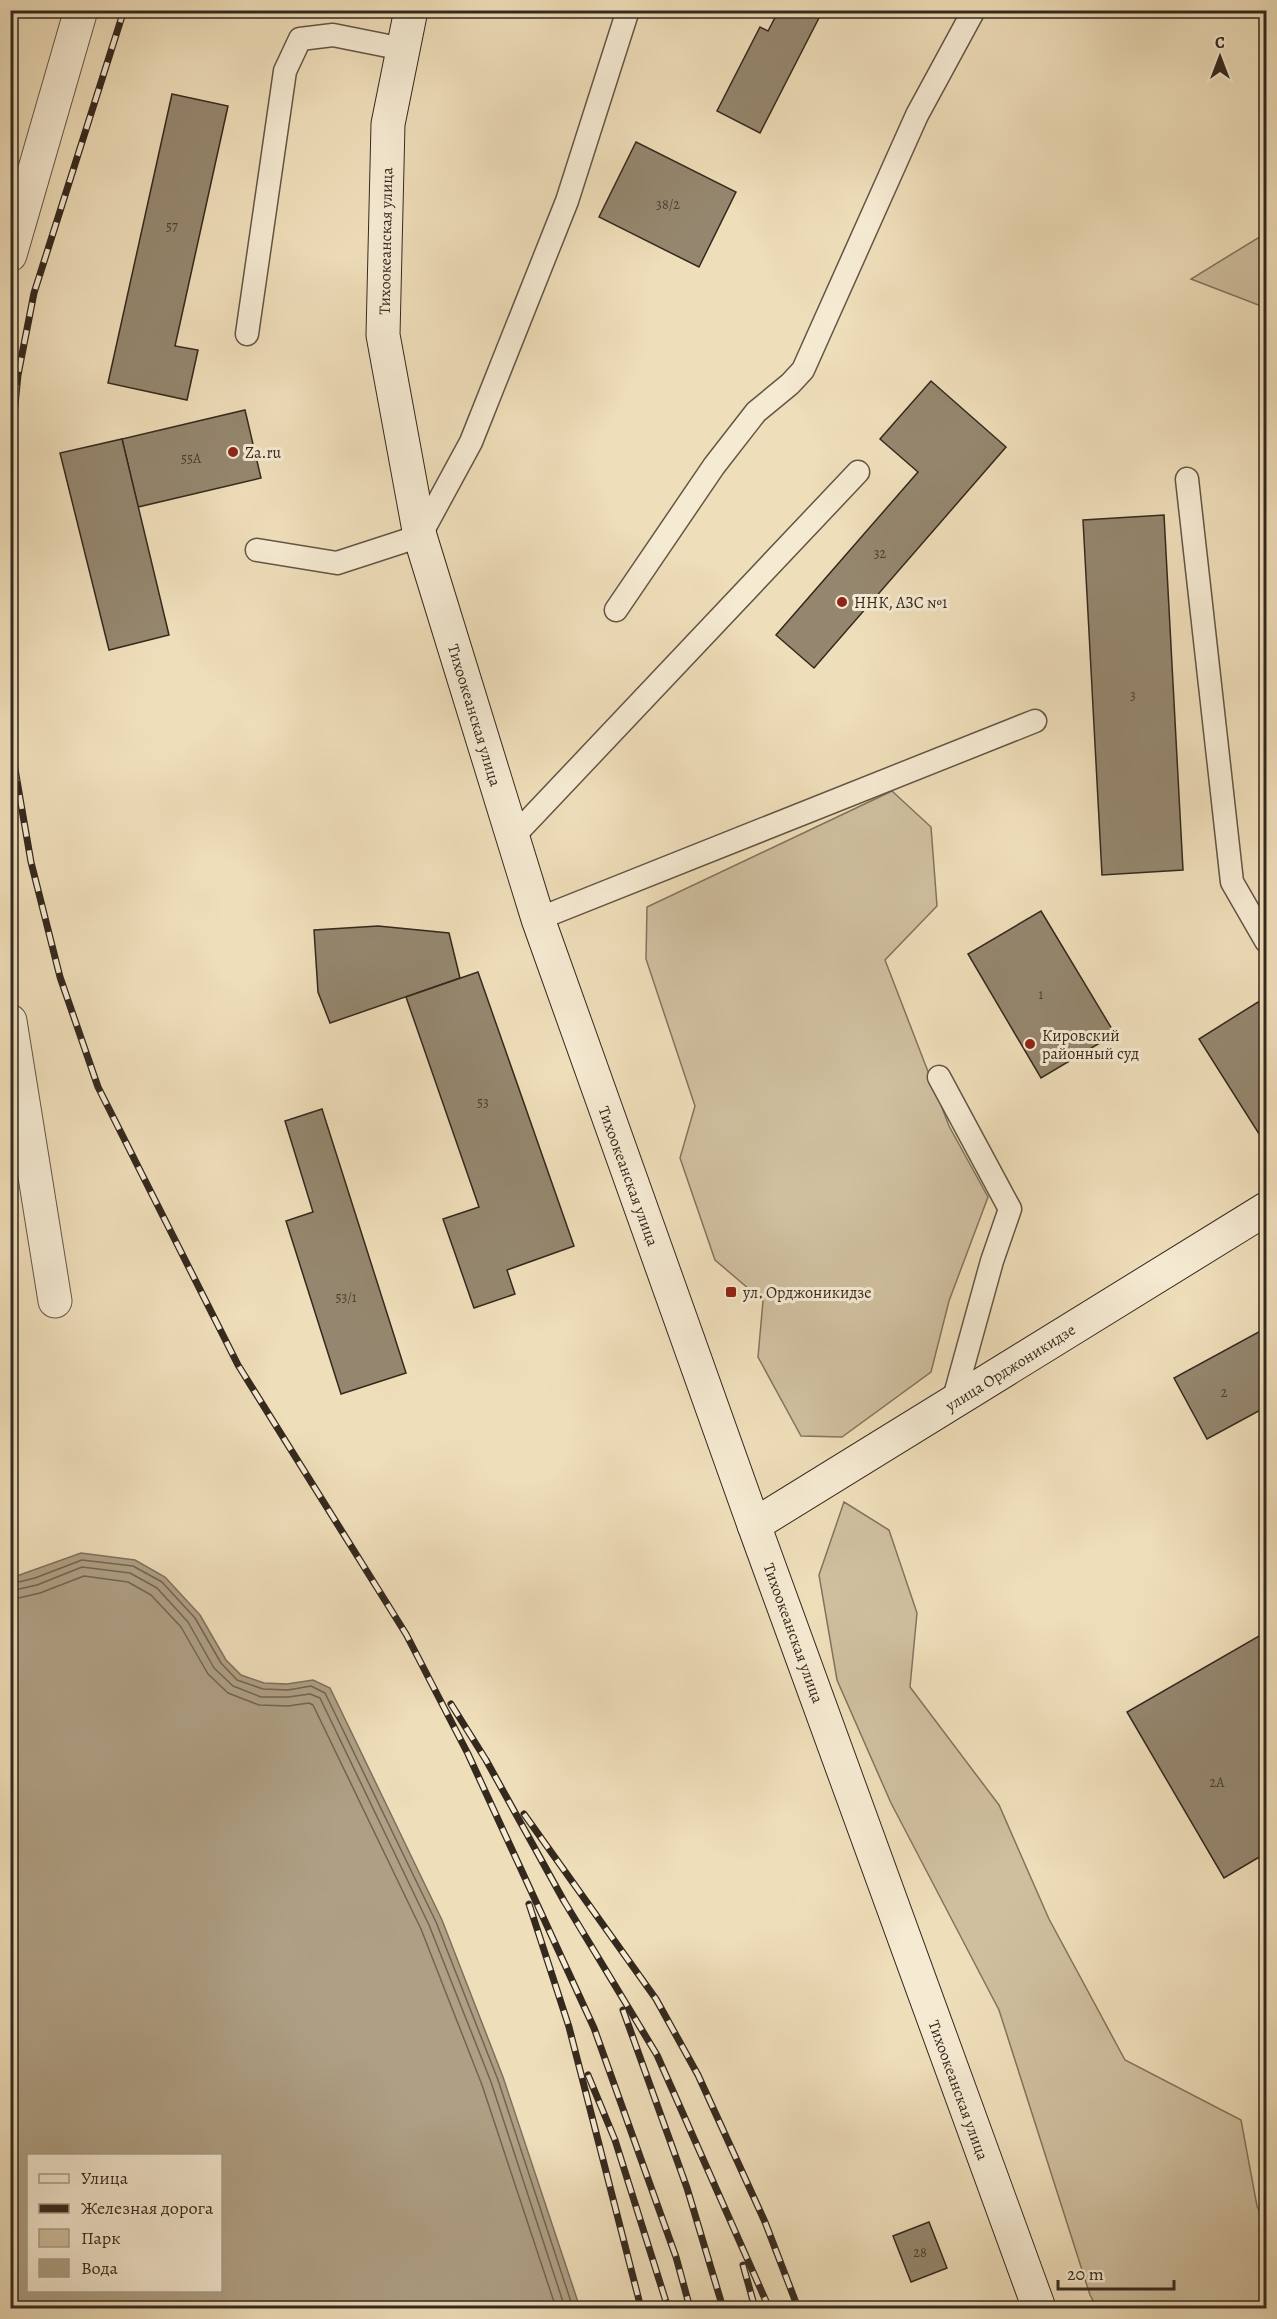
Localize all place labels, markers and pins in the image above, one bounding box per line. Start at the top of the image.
place label: Za.ru [245,442,282,464]
marker: Za.ru [226,445,240,459]
place label: ННК, АЗС №1 [854,592,948,614]
marker: ННК, АЗС №1 [835,595,849,609]
place label: Кировский районный суд [1042,1025,1139,1065]
marker: Кировский районный суд [1023,1037,1037,1051]
place label: ул. Орджоникидзе [742,1282,871,1304]
marker: ул. Орджоникидзе [724,1285,738,1299]

